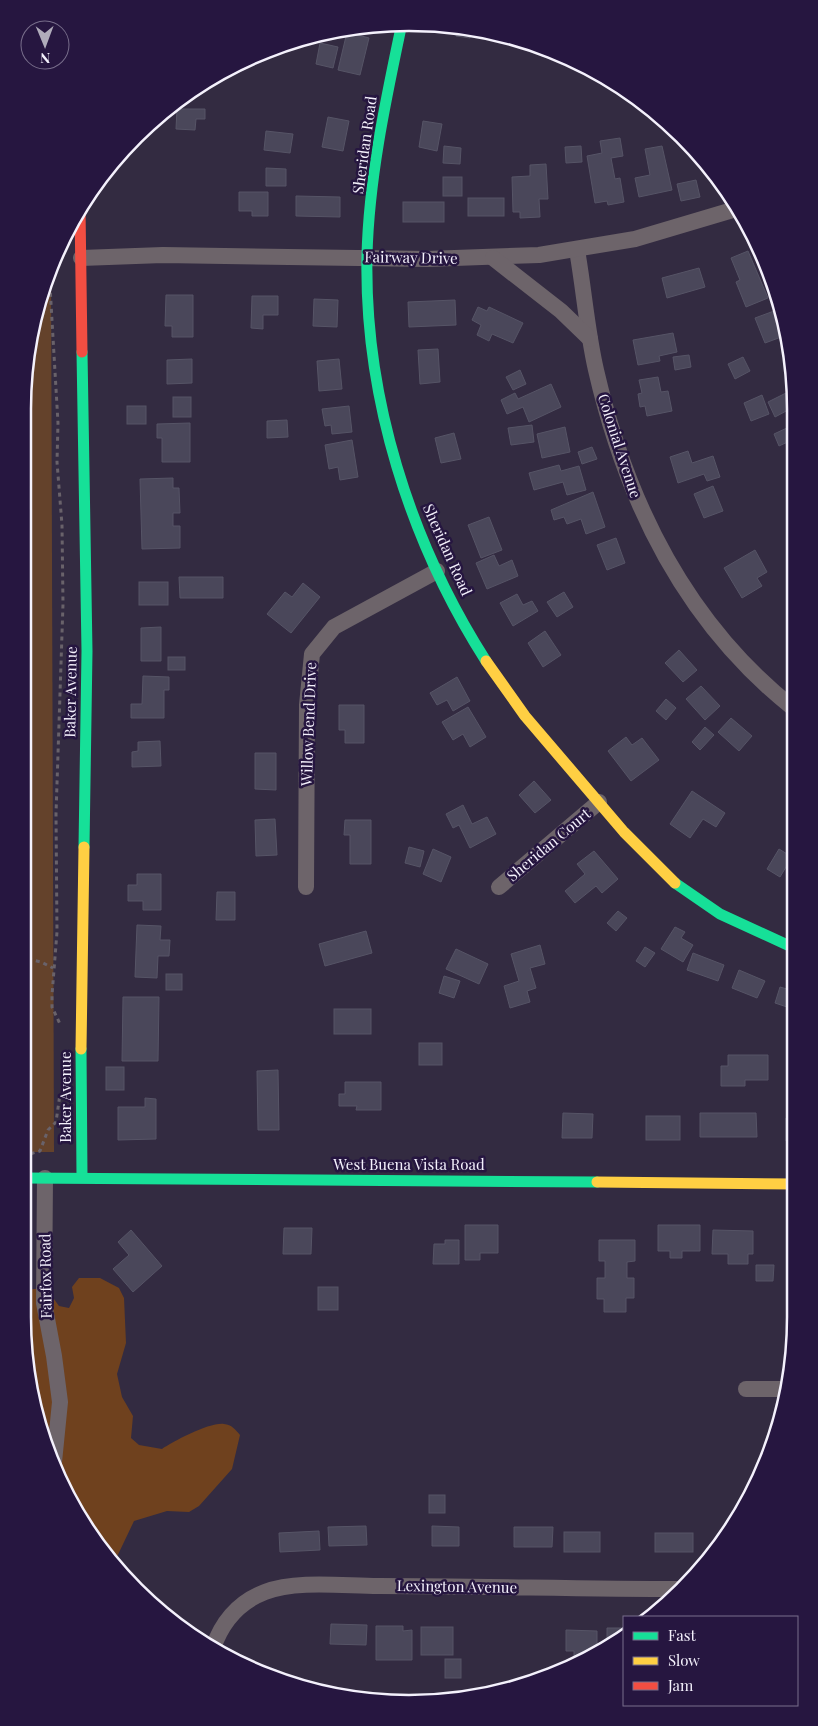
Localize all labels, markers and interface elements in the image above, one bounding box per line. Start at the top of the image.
north arrow [20,20,70,70]
text: N [40,49,50,68]
street label: Sheridan Road [347,94,381,195]
street label: Fairway Drive [364,246,458,268]
street label: Colonial Avenue [594,391,646,500]
street label: Sheridan Road [419,500,477,599]
street label: Baker Avenue [59,646,81,738]
street label: Willow Bend Drive [296,662,320,787]
street label: Sheridan Court [502,803,595,885]
street label: Baker Avenue [55,1051,75,1143]
street label: West Buena Vista Road [332,1154,485,1174]
street label: Fairfox Road [34,1233,56,1319]
street label: Lexington Avenue [397,1575,517,1597]
legend [623,1616,798,1706]
text: Fast [668,1625,697,1645]
text: Slow [668,1650,700,1670]
text: Jam [667,1675,694,1695]

